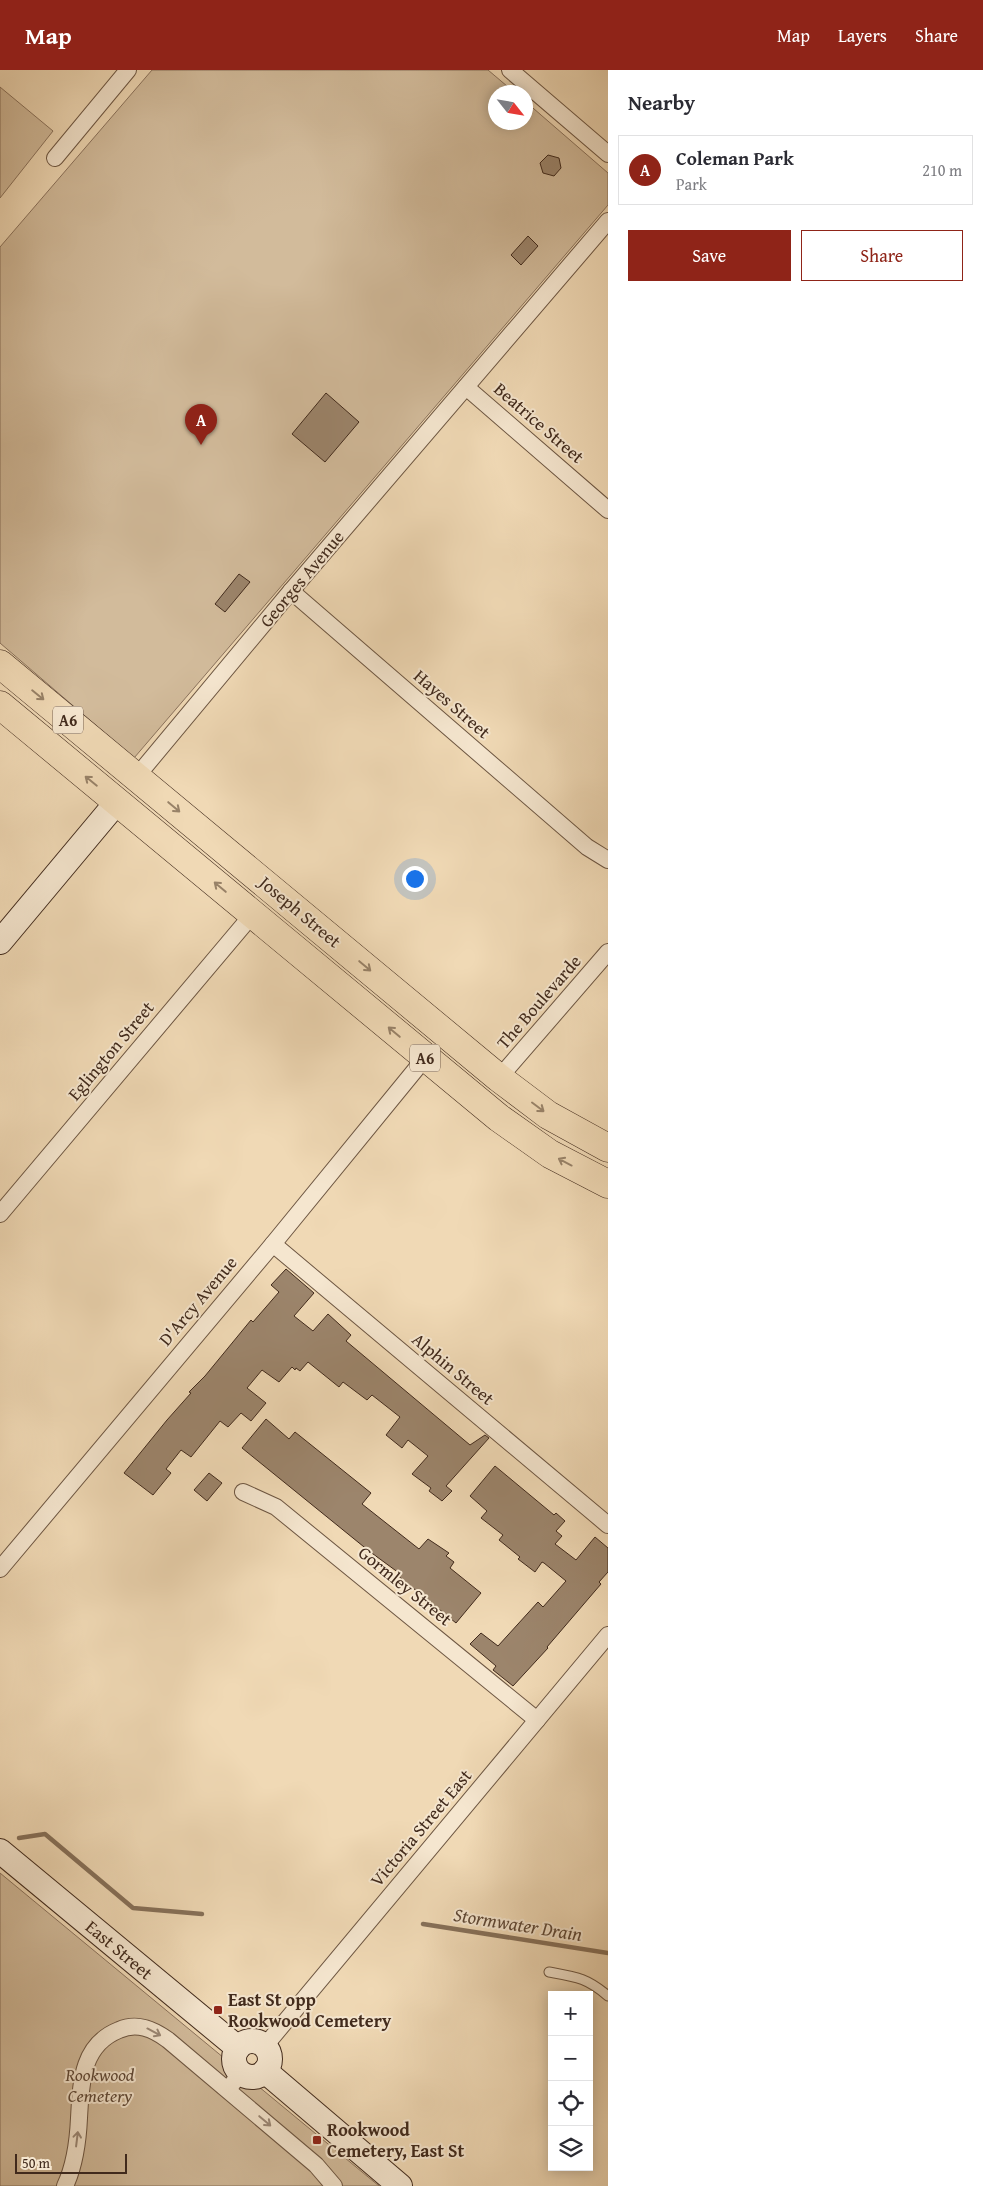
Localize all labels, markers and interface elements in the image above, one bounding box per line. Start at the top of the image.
text: Map [25,18,72,53]
text: Map [777,22,810,49]
text: Layers [838,22,887,49]
text: Share [915,22,958,49]
north arrow [488,85,533,130]
text: Nearby [628,87,695,118]
text: Coleman Park [676,144,794,172]
text: A [640,158,650,182]
text: 210 m [922,158,962,182]
text: Park [676,172,707,196]
button: Save [628,230,791,281]
button: Share [801,230,963,281]
street label: Beatrice Street [488,376,591,470]
pin: A [185,404,217,445]
street label: Georges Avenue [253,524,350,633]
street label: Hayes Street [408,663,497,745]
one-way arrow [31,689,44,700]
road number: A6 [53,706,83,734]
one-way arrow [85,775,98,786]
one-way arrow [168,802,181,813]
your location [402,866,428,892]
street label: Joseph Street [252,868,348,954]
one-way arrow [214,882,227,893]
street label: The Boulevarde [490,948,587,1055]
one-way arrow [358,960,371,971]
street label: Eglington Street [61,995,161,1106]
one-way arrow [388,1027,401,1038]
road number: A6 [410,1044,440,1071]
one-way arrow [531,1102,544,1113]
one-way arrow [557,1157,572,1167]
street label: D'Arcy Avenue [152,1250,243,1351]
street label: Alphin Street [406,1326,501,1412]
street label: Gormley Street [353,1539,459,1632]
street label: Victoria Street East [363,1763,478,1892]
water label: Stormwater Drain [452,1900,585,1948]
street label: East Street [80,1913,159,1986]
place label: East St opp Rookwood Cemetery [228,1986,392,2034]
map controls [548,1991,593,2171]
button: + [548,1991,593,2036]
marker: East St opp Rookwood Cemetery [212,2004,224,2016]
one-way arrow [147,2027,162,2037]
button: − [548,2036,593,2081]
park label: Rookwood Cemetery [64,2061,135,2109]
button: locate [548,2081,593,2126]
one-way arrow [259,2115,272,2127]
place label: Rookwood Cemetery, East St [327,2116,465,2164]
button: layers [548,2126,593,2171]
one-way arrow [72,2131,82,2147]
marker: Rookwood Cemetery, East St [311,2134,323,2146]
scale bar [15,2151,128,2174]
text: 50 m [22,2153,50,2173]

